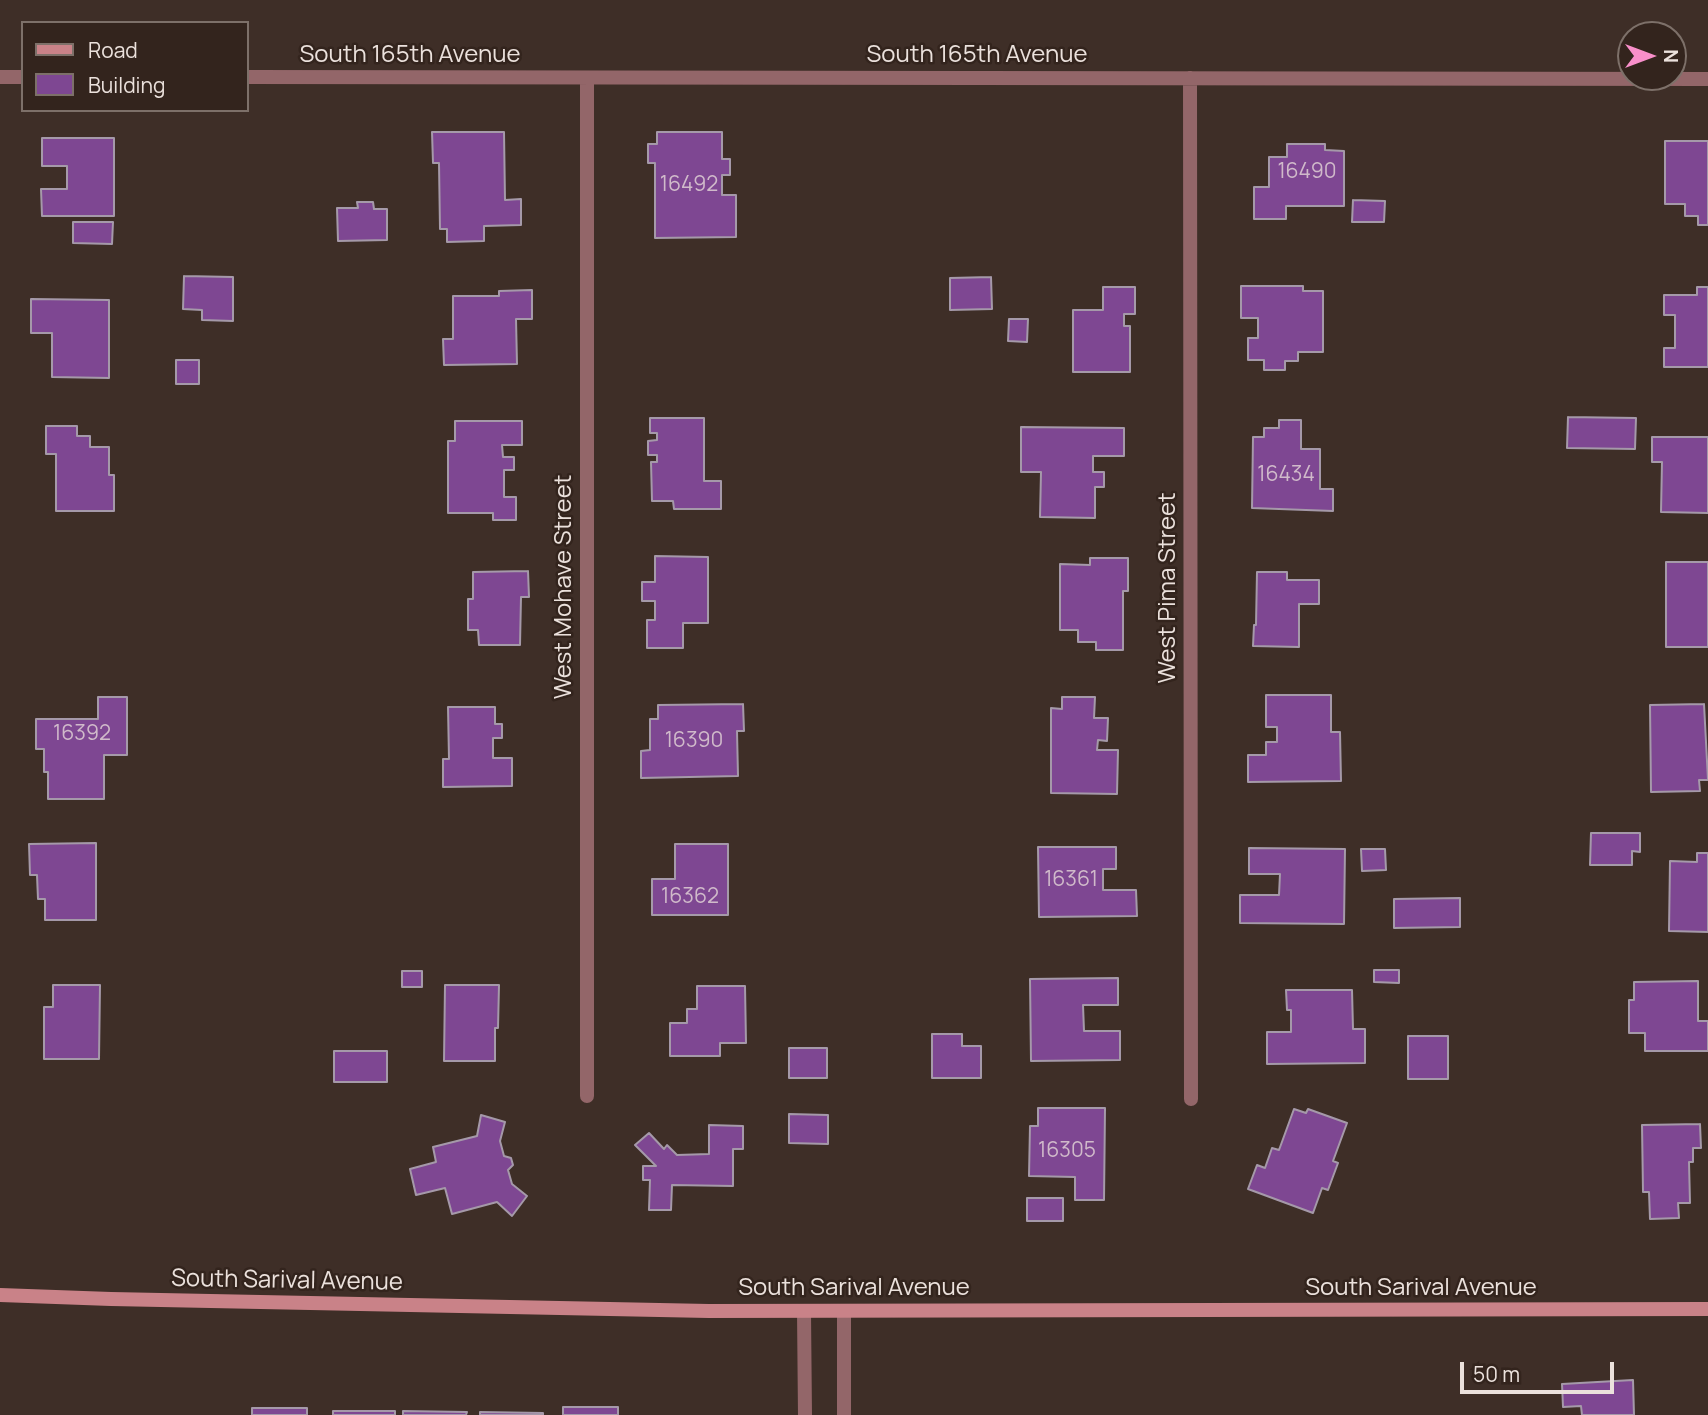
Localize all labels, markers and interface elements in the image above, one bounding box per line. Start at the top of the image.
legend [21,21,248,112]
north arrow [1617,21,1687,91]
text: Road [88,36,138,64]
street label: South 165th Avenue [300,41,520,69]
street label: South 165th Avenue [867,41,1087,69]
text: N [1658,49,1684,63]
text: Building [88,71,165,99]
house number: 16490 [1277,159,1337,185]
house number: 16492 [660,172,718,198]
house number: 16434 [1257,462,1315,488]
street label: West Mohave Street [550,475,578,699]
street label: West Pima Street [1154,492,1182,684]
house number: 16392 [53,721,111,747]
house number: 16390 [665,728,723,754]
house number: 16361 [1044,867,1098,893]
house number: 16362 [661,884,719,910]
house number: 16305 [1038,1138,1096,1164]
street label: South Sarival Avenue [171,1265,403,1297]
street label: South Sarival Avenue [738,1274,970,1302]
street label: South Sarival Avenue [1305,1274,1537,1302]
scale bar [1463,1348,1617,1392]
text: 50 m [1473,1360,1520,1388]

